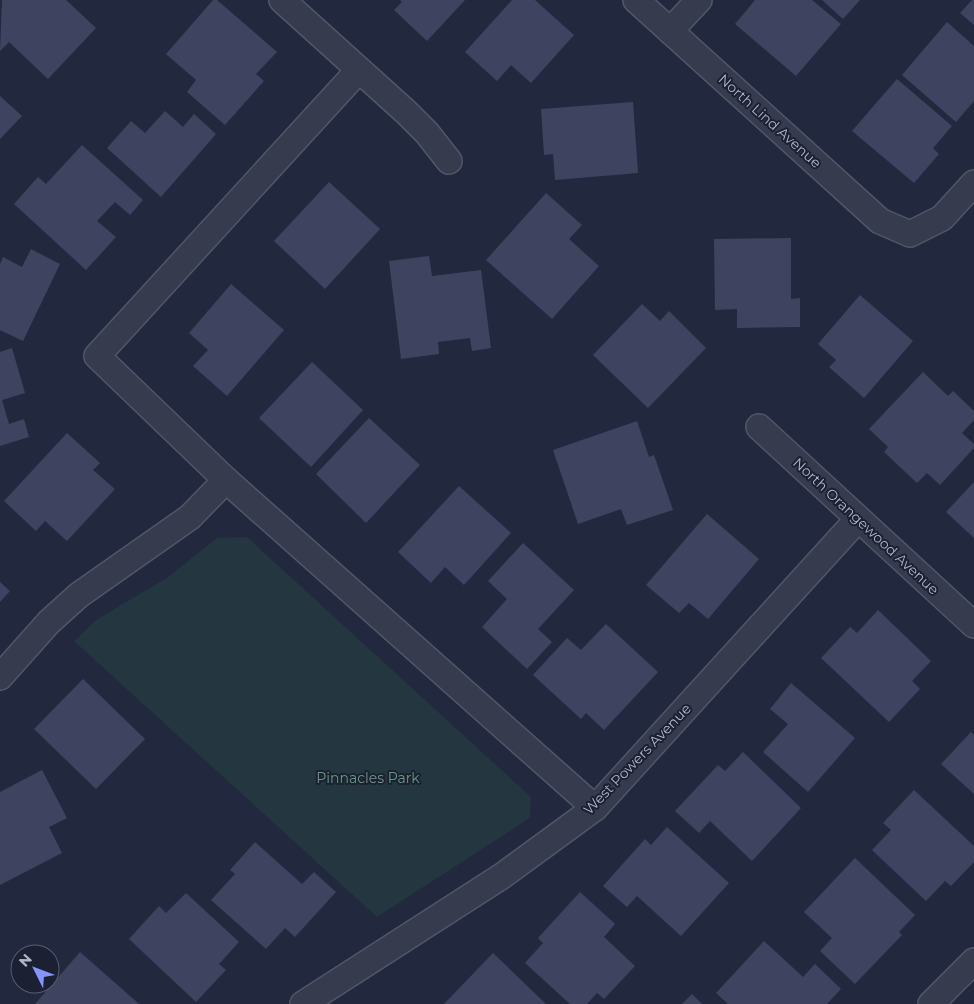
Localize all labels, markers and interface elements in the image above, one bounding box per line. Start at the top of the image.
street label: North Lind Avenue [715,70,825,172]
street label: North Orangewood Avenue [789,454,943,598]
street label: West Powers Avenue [579,700,695,818]
park label: Pinnacles Park [316,769,420,787]
north arrow [10,944,60,994]
text: N [15,950,36,971]

